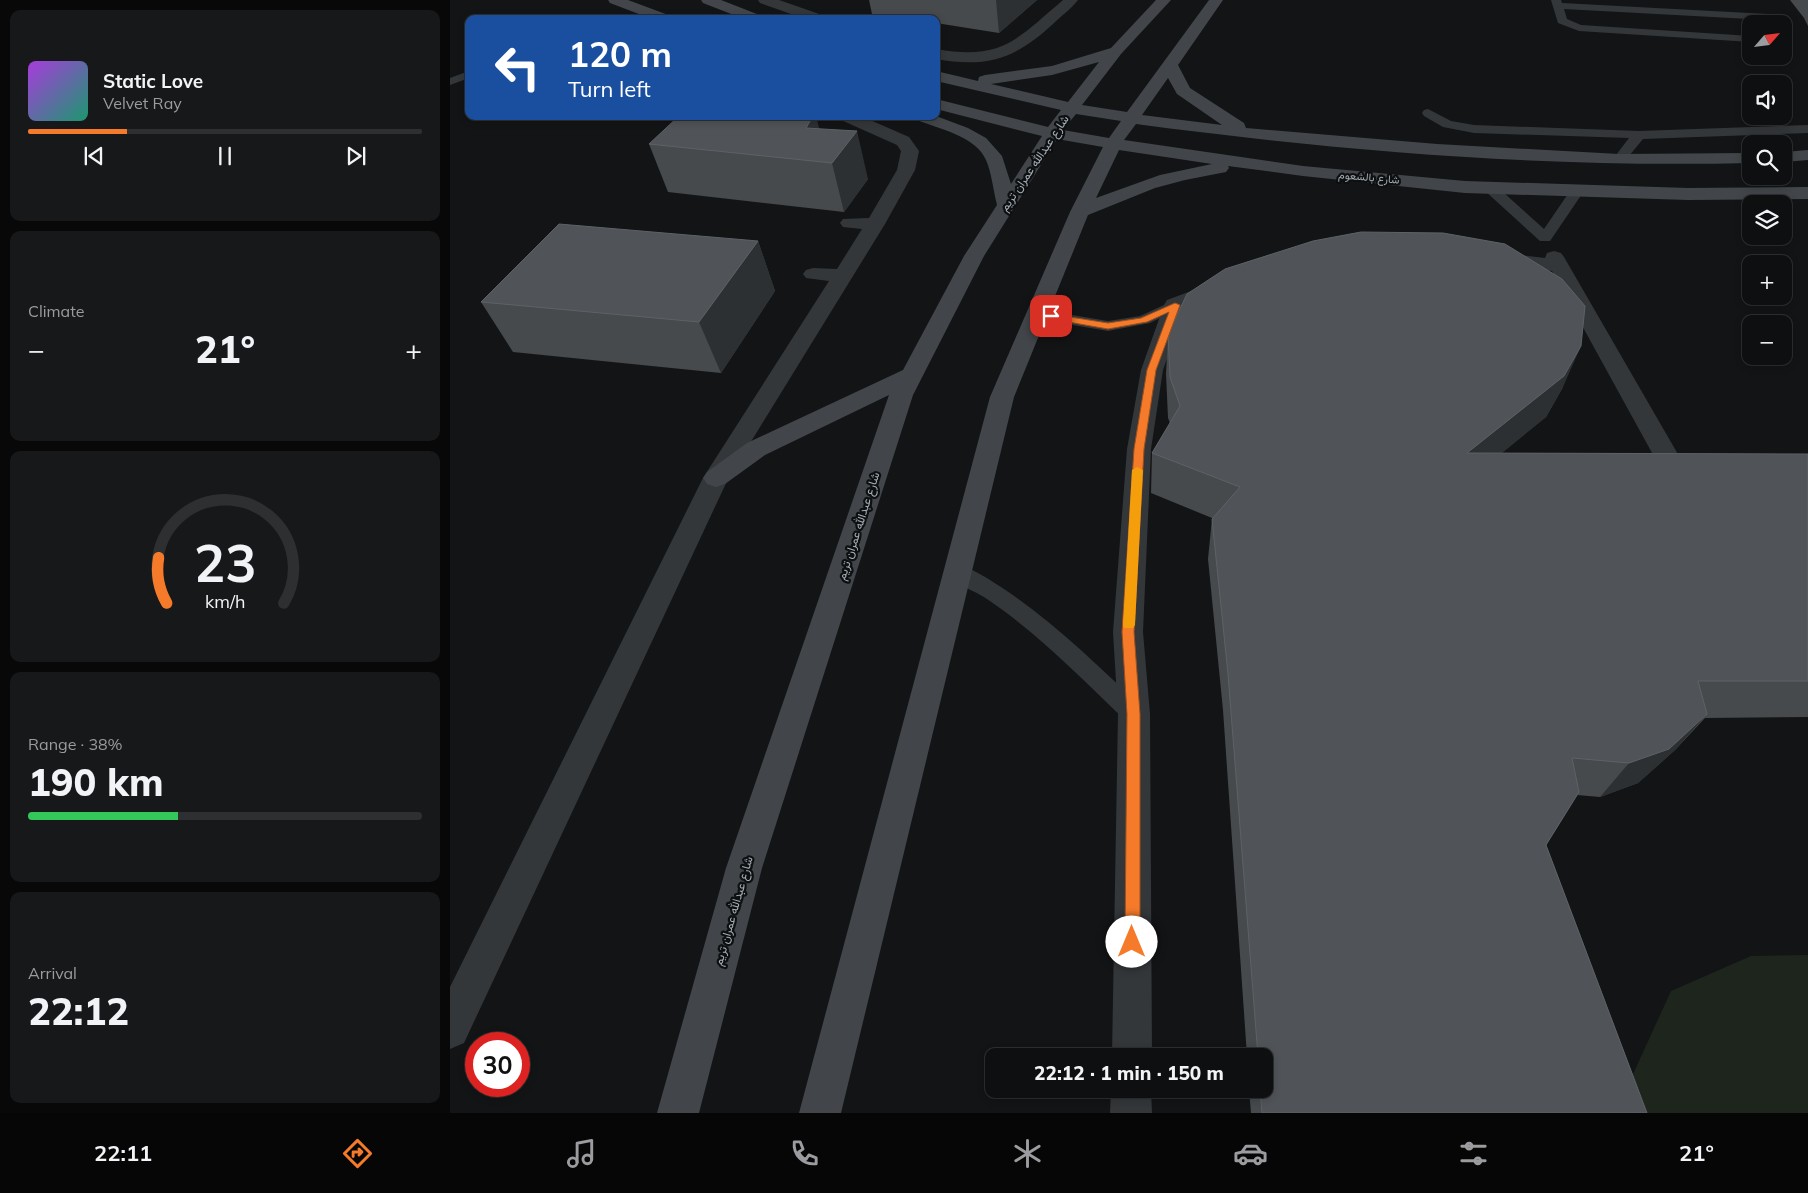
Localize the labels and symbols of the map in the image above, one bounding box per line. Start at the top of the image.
north arrow [1742,15,1792,65]
street label: شارع عبدالله عمران تريم [996,112,1073,215]
street label: شارع بالشعوم [1338,167,1400,188]
pin [1030,295,1072,337]
street label: شارع عبدالله عمران تريم [833,470,884,583]
street label: شارع عبدالله عمران تريم [710,855,758,968]
position arrow [1105,915,1157,967]
speed limit sign: 30 [465,1032,530,1097]

